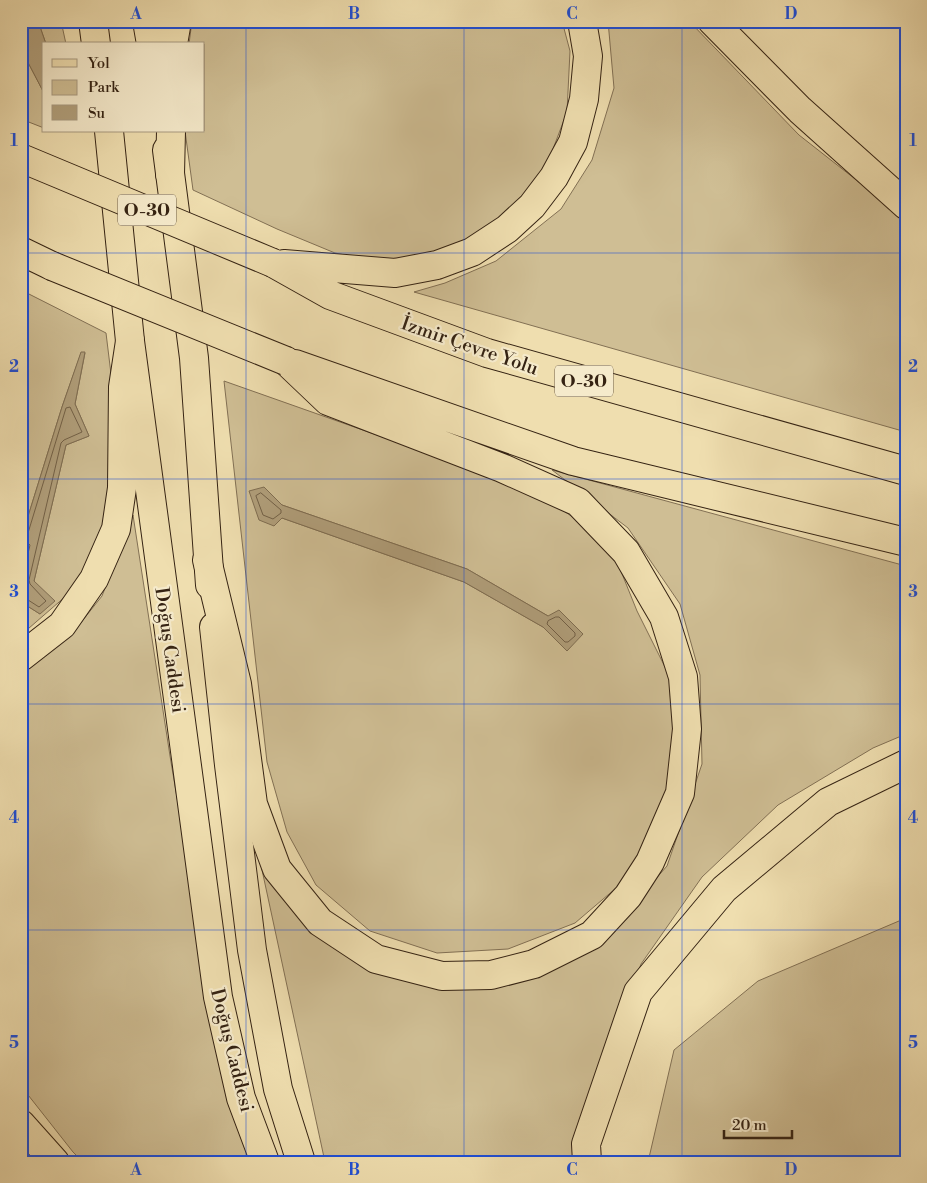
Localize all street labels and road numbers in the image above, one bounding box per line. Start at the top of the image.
road number: O-30 [118,194,176,226]
street label: İzmir Çevre Yolu [398,310,542,381]
road number: O-30 [555,366,613,396]
street label: Doğuş Caddesi [149,586,191,715]
street label: Doğuş Caddesi [205,986,259,1115]

